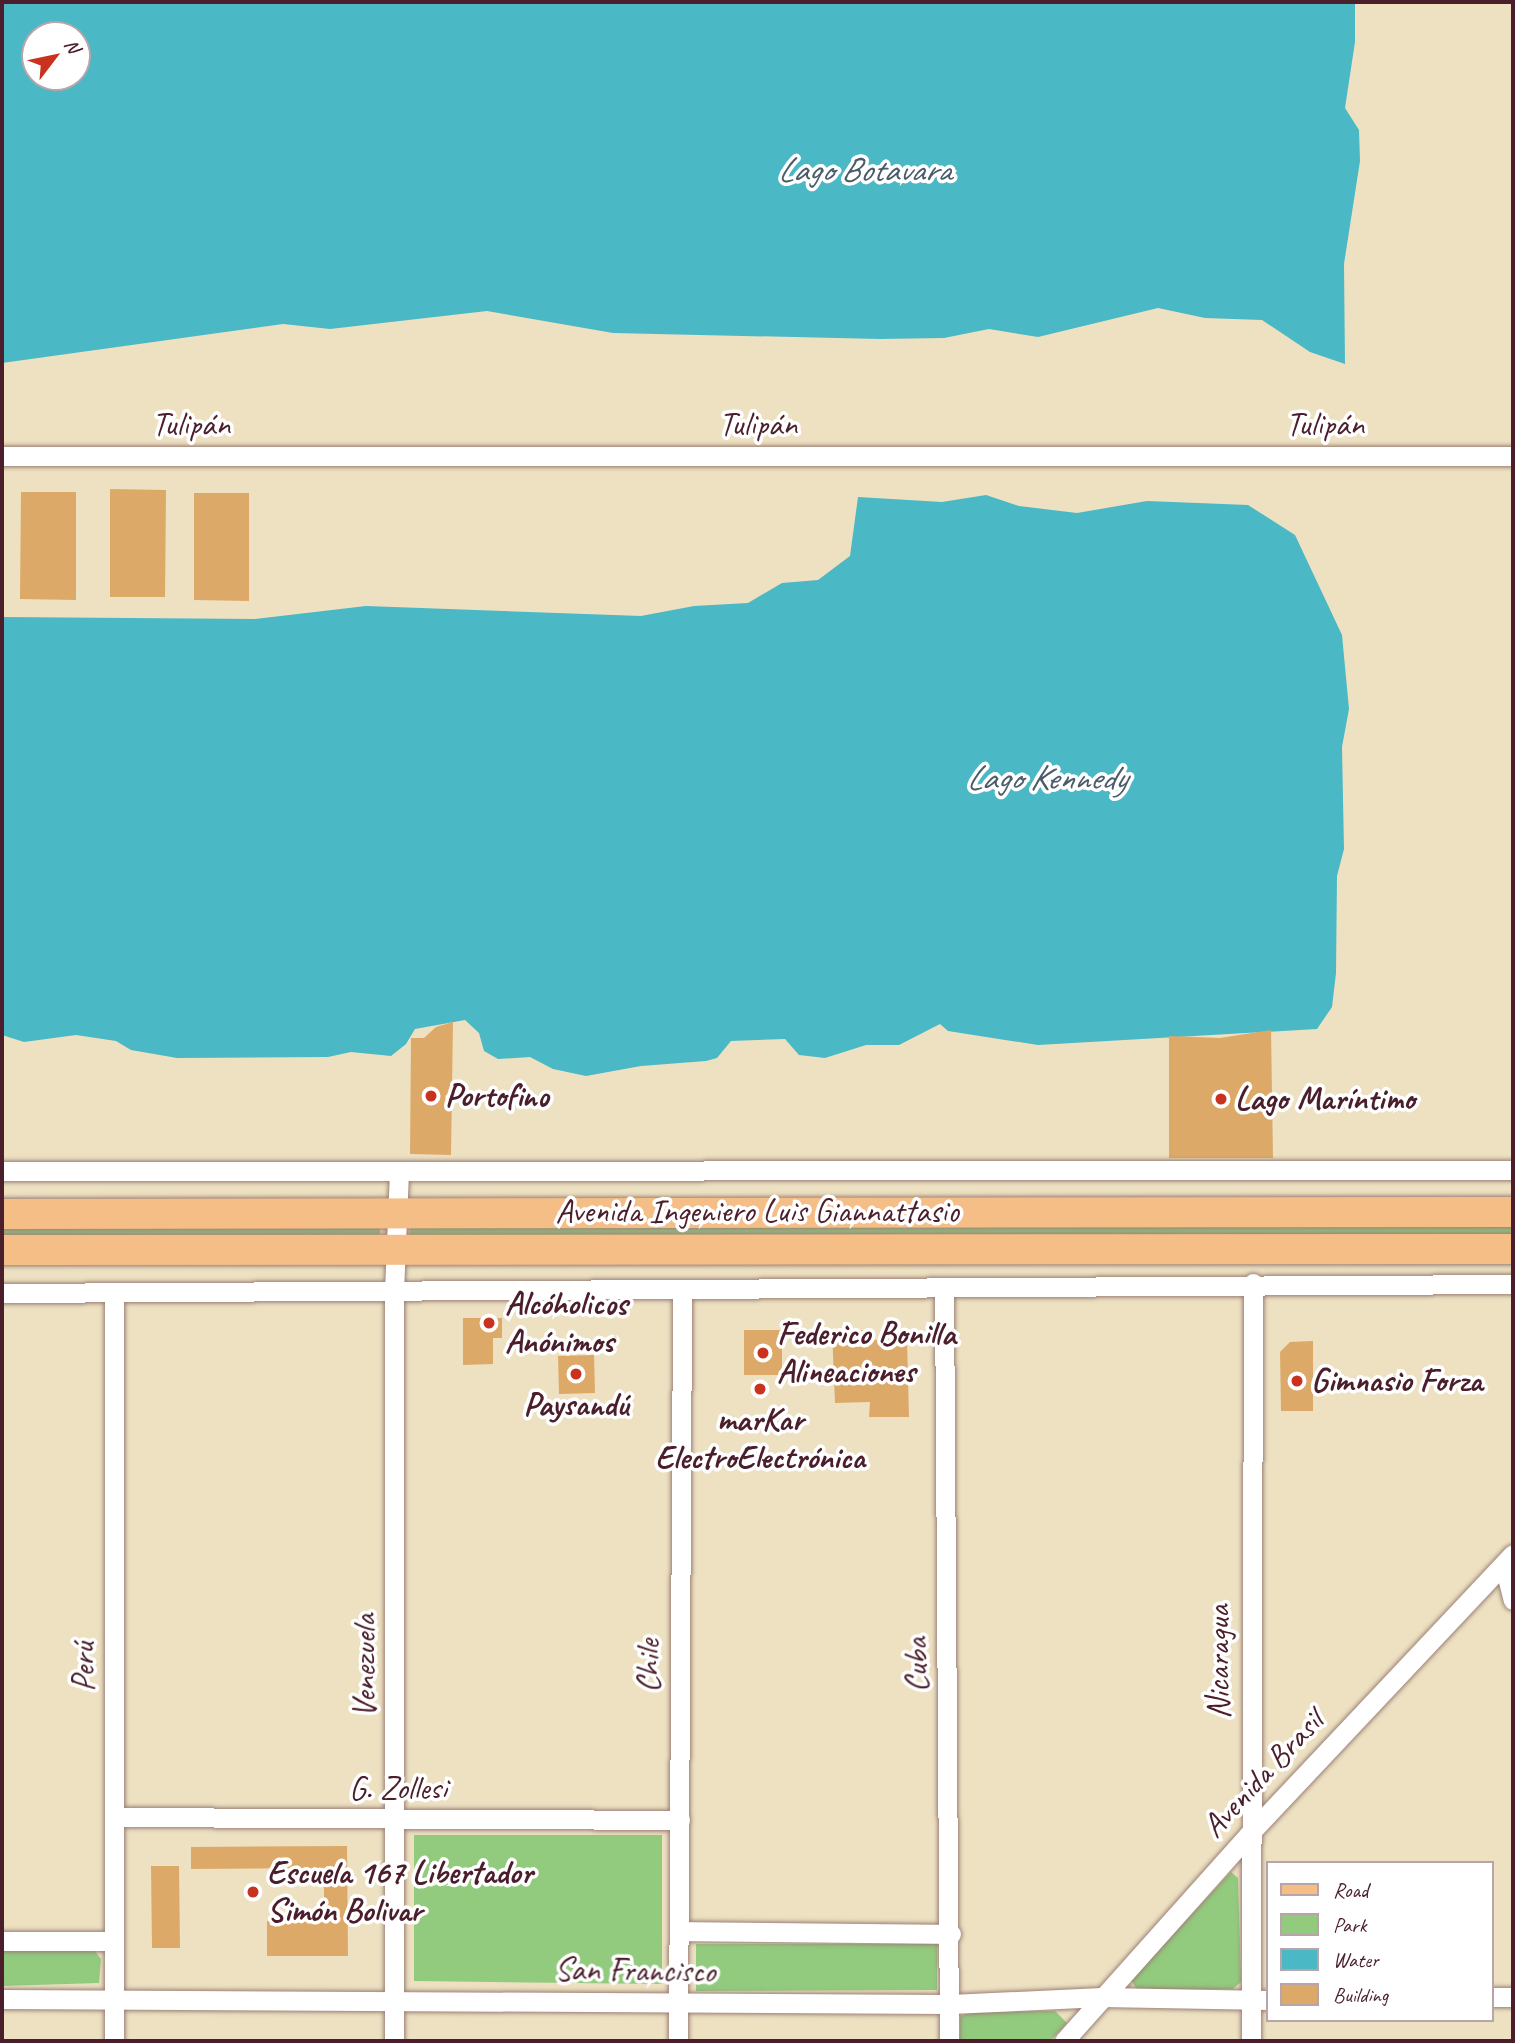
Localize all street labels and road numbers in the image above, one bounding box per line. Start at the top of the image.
street label: Tulipán [152,405,230,445]
street label: Tulipán [719,405,797,445]
street label: Tulipán [1286,405,1364,445]
street label: Avenida Ingeniero Luis Giannattasio [556,1192,958,1232]
street label: Nicaragua [1199,1605,1239,1719]
street label: Venezuela [345,1614,385,1718]
street label: Cuba [897,1637,937,1693]
street label: Chile [629,1639,669,1693]
street label: Perú [64,1642,104,1692]
street label: Avenida Brasil [1194,1702,1332,1846]
street label: G. Zollesi [349,1769,447,1809]
street label: San Francisco [554,1950,716,1992]

